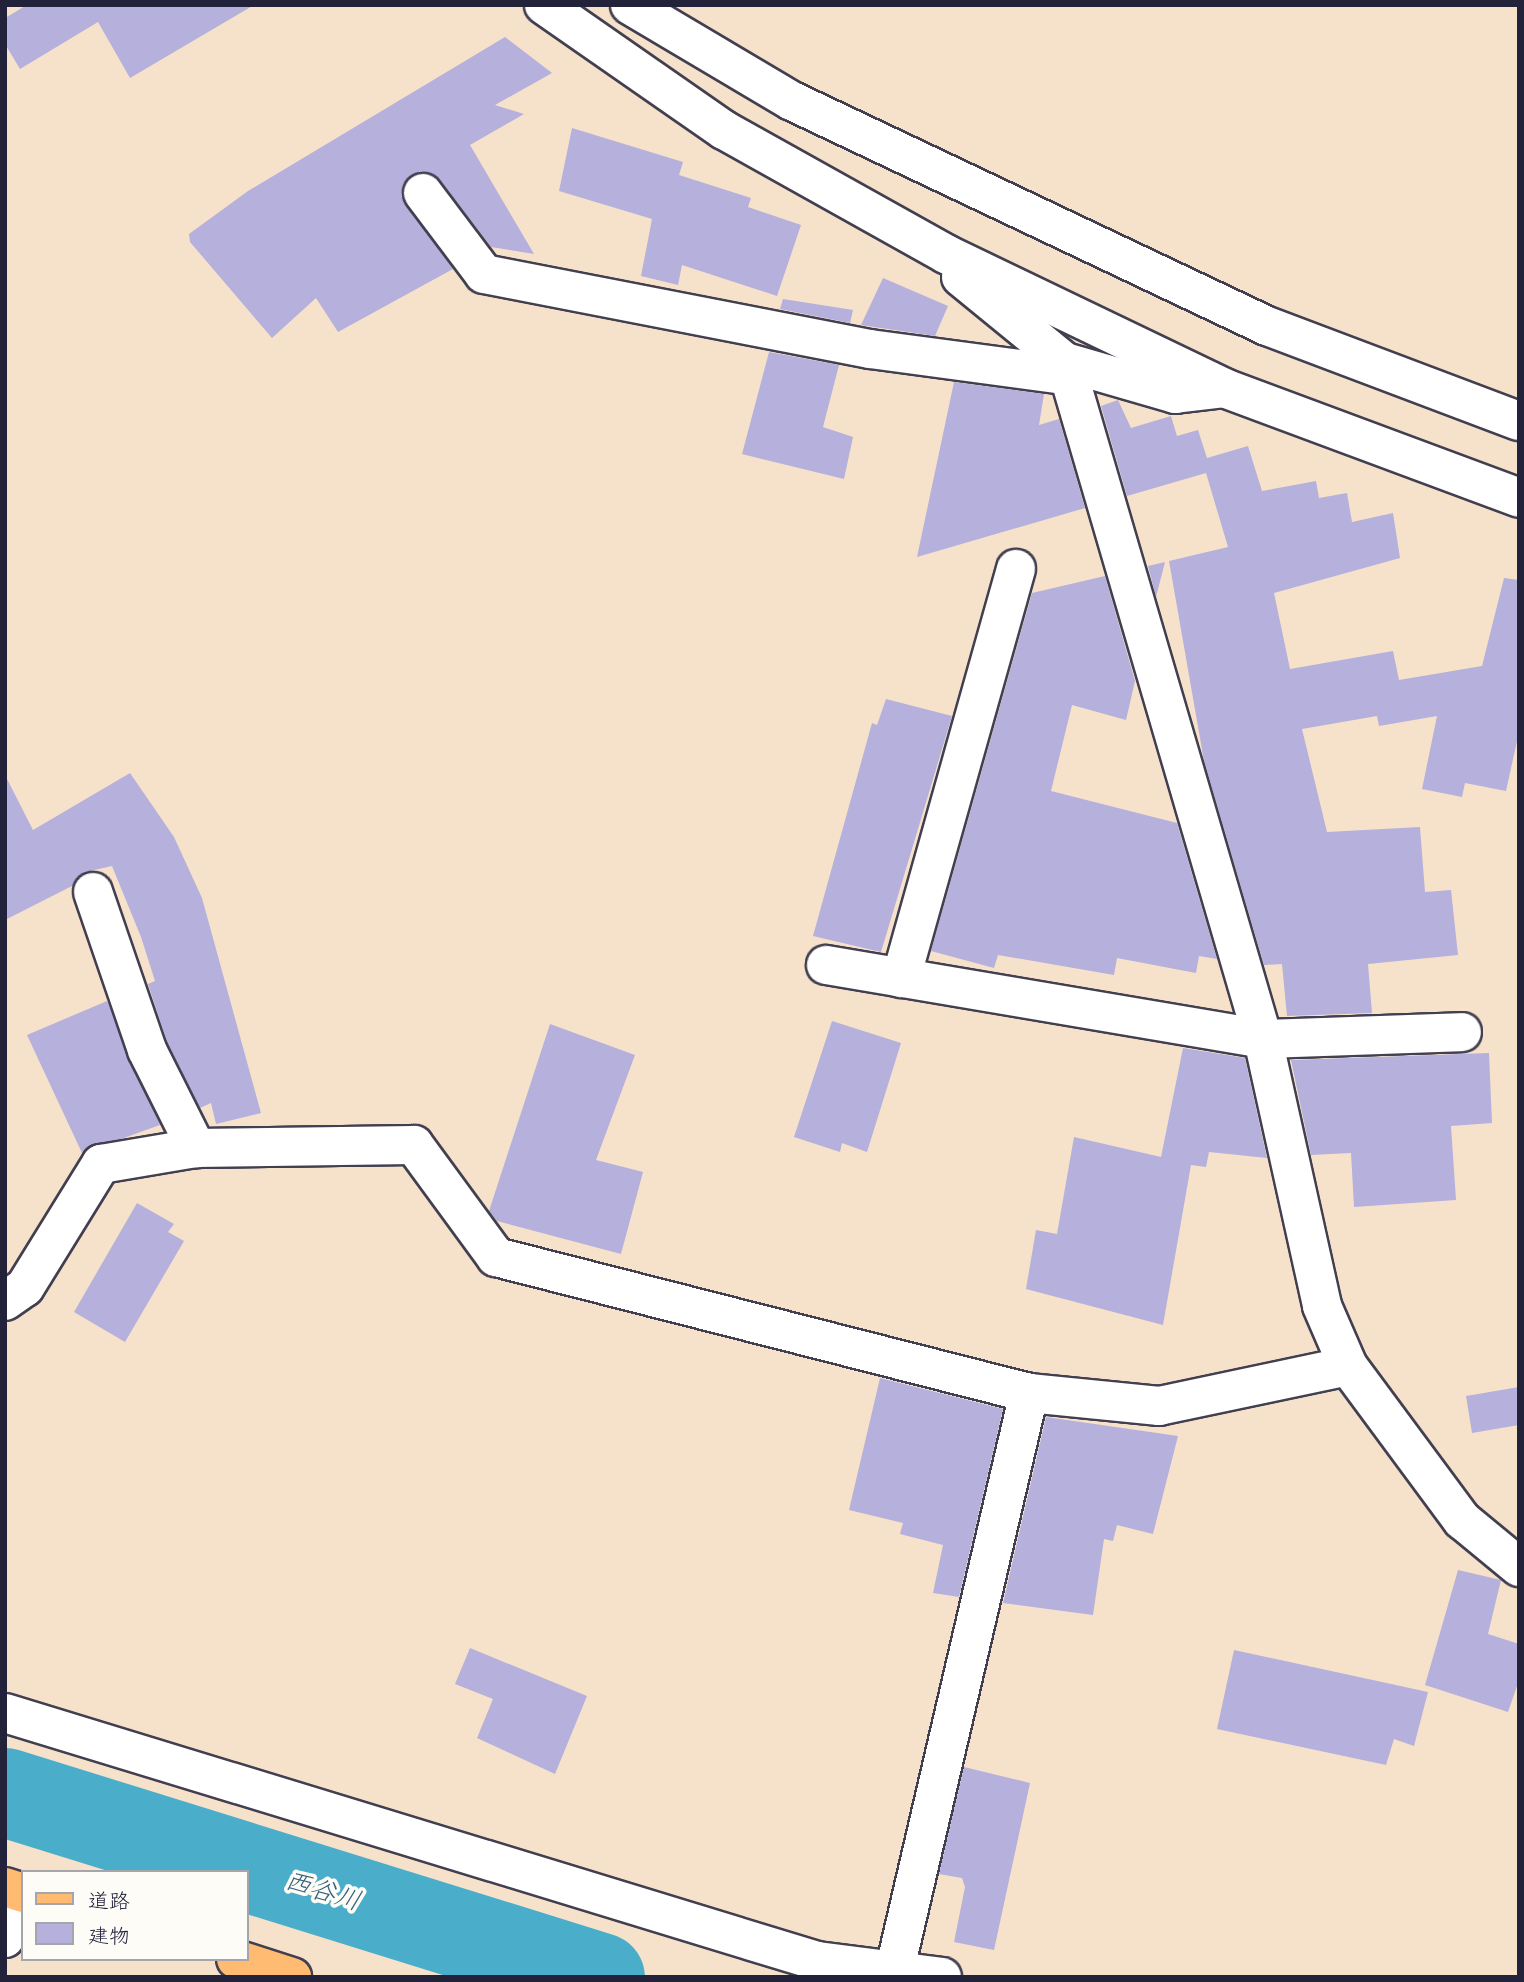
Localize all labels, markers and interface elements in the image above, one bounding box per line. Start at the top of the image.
water label: 西谷川 [281,1865,365,1917]
legend [21,1870,248,1961]
text: 道路 [88,1888,130,1914]
text: 建物 [88,1923,130,1949]

